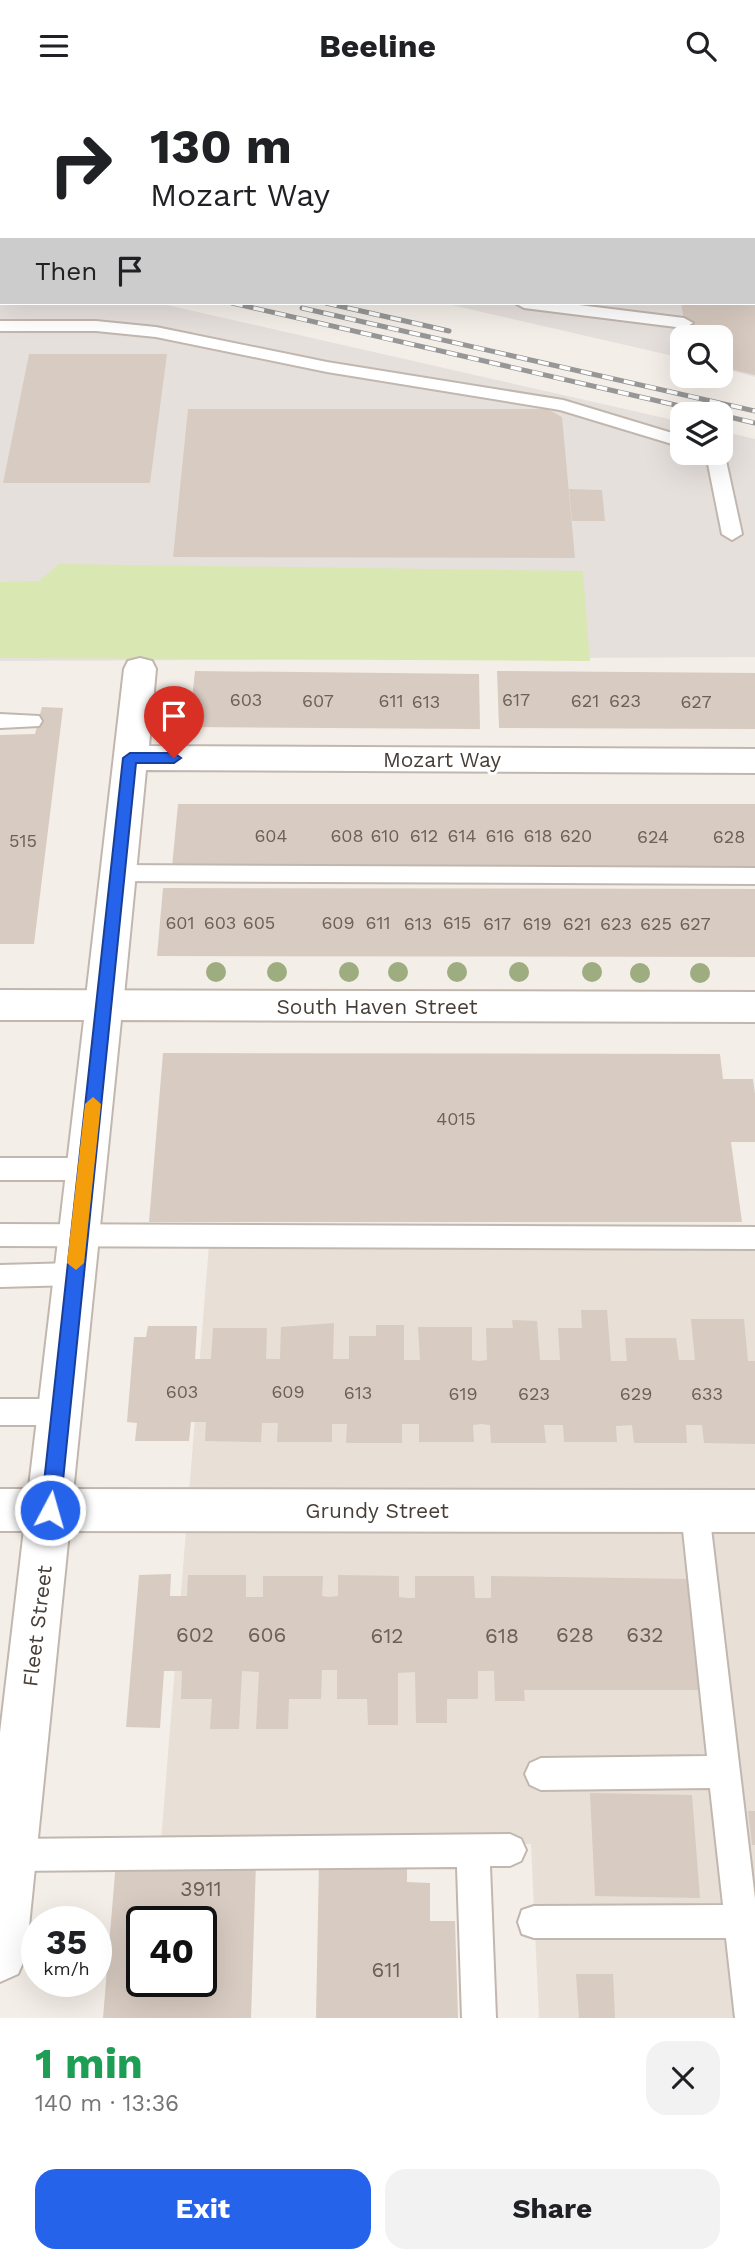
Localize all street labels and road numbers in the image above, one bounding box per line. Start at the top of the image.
street label: Mozart Way [383,747,501,772]
street label: South Haven Street [276,994,478,1019]
street label: Grundy Street [305,1498,449,1523]
street label: Fleet Street [17,1564,57,1688]

